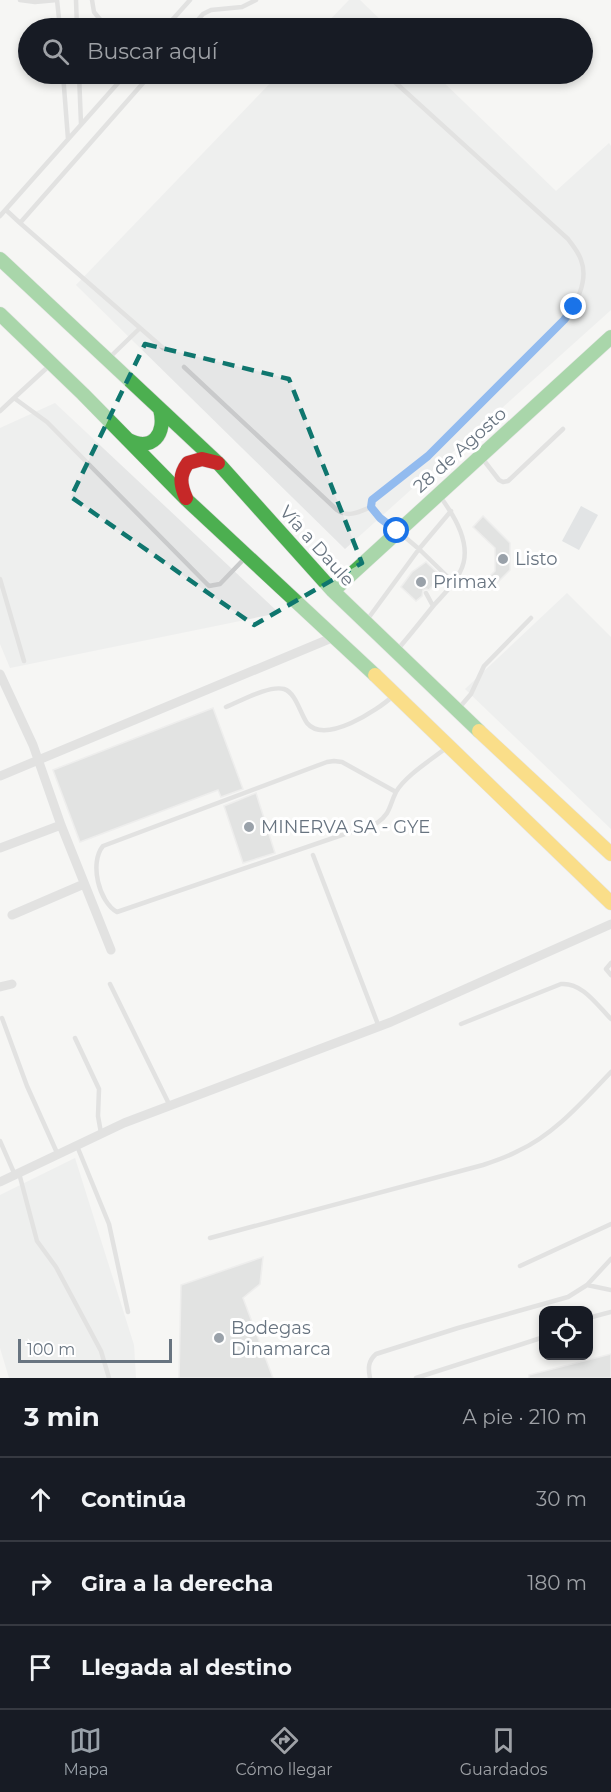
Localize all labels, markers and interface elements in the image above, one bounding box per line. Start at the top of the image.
search box [18,18,593,84]
icon: search [39,35,72,68]
text: Buscar aquí [87,38,218,65]
route end [560,293,586,319]
street label: 28 de Agosto [409,402,511,498]
street label: Vía a Daule [275,501,359,591]
route start [383,517,409,543]
place label: Listo [515,548,557,570]
marker: Listo [496,552,510,566]
place label: Primax [433,571,497,593]
marker: Primax [414,575,428,589]
place label: MINERVA SA - GYE [261,816,430,838]
marker: MINERVA SA - GYE [242,820,256,834]
map controls [539,1306,593,1360]
button: locate [539,1306,593,1360]
place label: Bodegas Dinamarca [231,1317,331,1360]
marker: Bodegas Dinamarca [212,1331,226,1345]
scale bar [18,1336,172,1364]
text: 100 m [27,1340,75,1359]
text: 3 min [24,1401,100,1433]
text: A pie · 210 m [463,1405,587,1429]
icon: ahead [24,1483,57,1516]
text: Continúa [81,1486,186,1513]
text: 30 m [536,1487,587,1511]
icon: right [24,1567,57,1600]
text: Gira a la derecha [81,1570,273,1597]
text: 180 m [527,1571,587,1595]
icon: arrive [24,1651,57,1684]
text: Llegada al destino [81,1654,292,1681]
tab: Mapa [63,1724,108,1779]
tab: Cómo llegar [235,1724,333,1779]
tab: Guardados [460,1724,547,1779]

